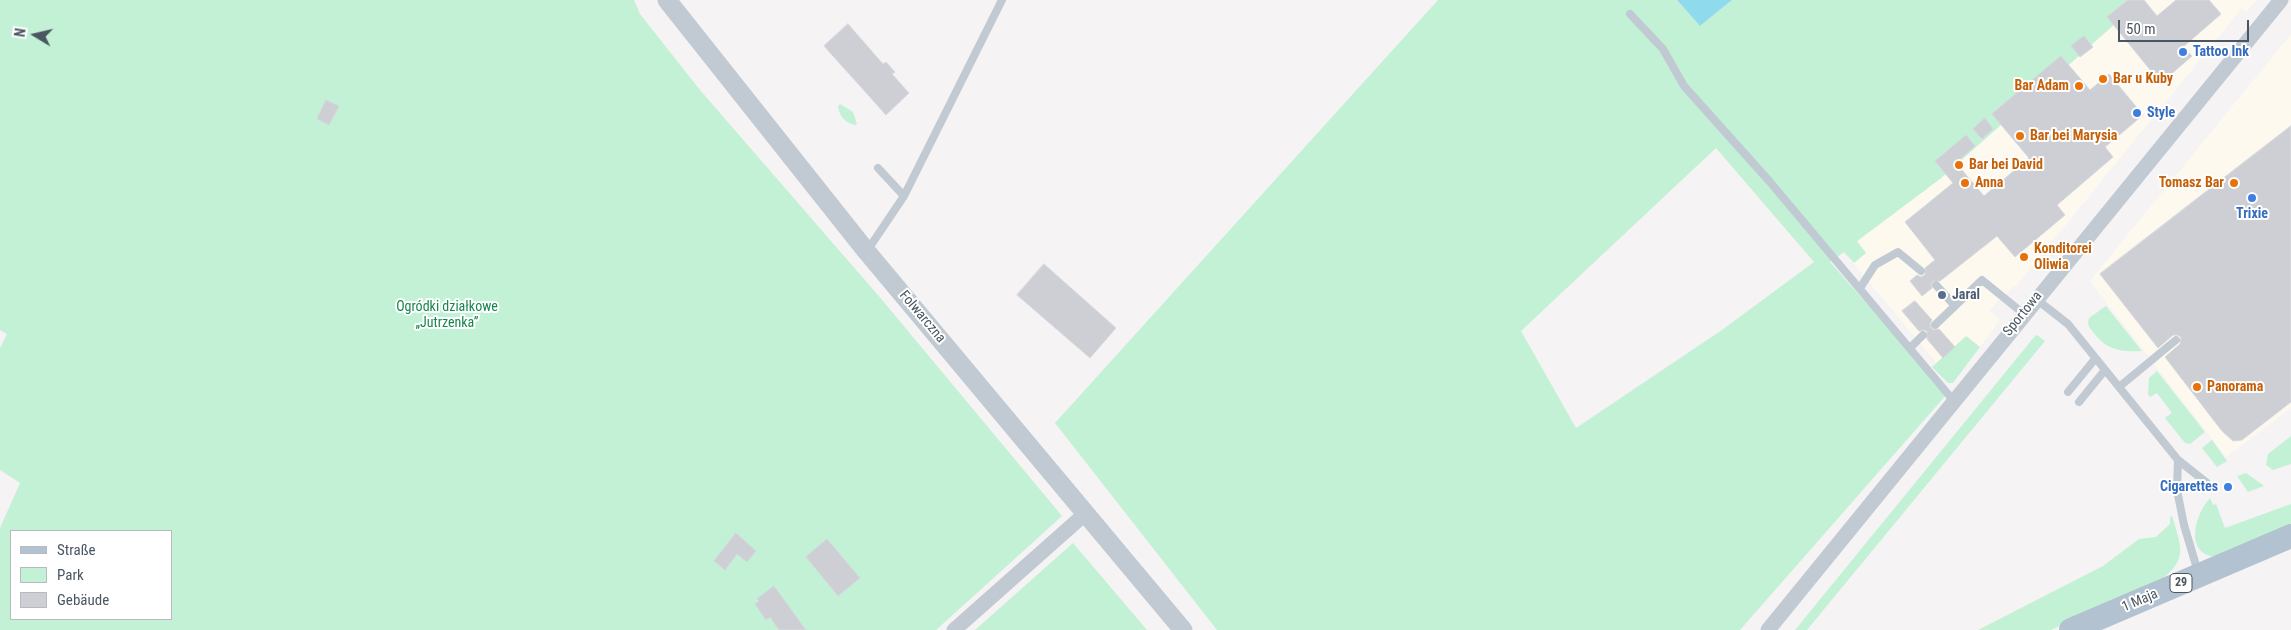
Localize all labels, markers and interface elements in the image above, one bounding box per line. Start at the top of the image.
north arrow [10,10,60,60]
scale bar [2121,10,2252,42]
text: 50 m [2126,20,2156,38]
text: N [12,27,29,38]
place label: Tattoo Ink [2193,44,2249,60]
marker: Tattoo Ink [2177,46,2189,58]
place label: Bar u Kuby [2113,71,2173,87]
marker: Bar u Kuby [2097,73,2109,85]
place label: Bar Adam [2014,78,2069,94]
marker: Bar Adam [2073,80,2085,92]
place label: Style [2147,105,2175,121]
marker: Style [2131,107,2143,119]
place label: Bar bei Marysia [2030,128,2117,144]
marker: Bar bei Marysia [2014,130,2026,142]
place label: Bar bei David [1969,157,2043,173]
marker: Bar bei David [1953,159,1965,171]
place label: Anna [1975,175,2003,191]
place label: Tomasz Bar [2159,175,2224,191]
marker: Anna [1959,177,1971,189]
marker: Tomasz Bar [2228,177,2240,189]
marker: Trixie [2246,192,2258,204]
place label: Trixie [2236,206,2268,222]
place label: Konditorei Oliwia [2034,241,2092,274]
marker: Konditorei Oliwia [2018,251,2030,263]
place label: Jaral [1952,287,1980,303]
street label: Folwarczna [895,288,949,346]
street label: Sportowa [2000,288,2046,340]
marker: Jaral [1936,289,1948,301]
park label: Ogródki działkowe „Jutrzenka” [396,299,498,332]
place label: Panorama [2207,379,2263,395]
marker: Panorama [2191,381,2203,393]
place label: Cigarettes [2160,479,2218,495]
marker: Cigarettes [2222,481,2234,493]
legend [10,530,172,620]
text: Straße [57,541,96,559]
text: Park [57,566,84,584]
road number: 29 [2170,574,2192,592]
street label: 1 Maja [2120,586,2160,616]
text: Gebäude [57,591,109,609]

